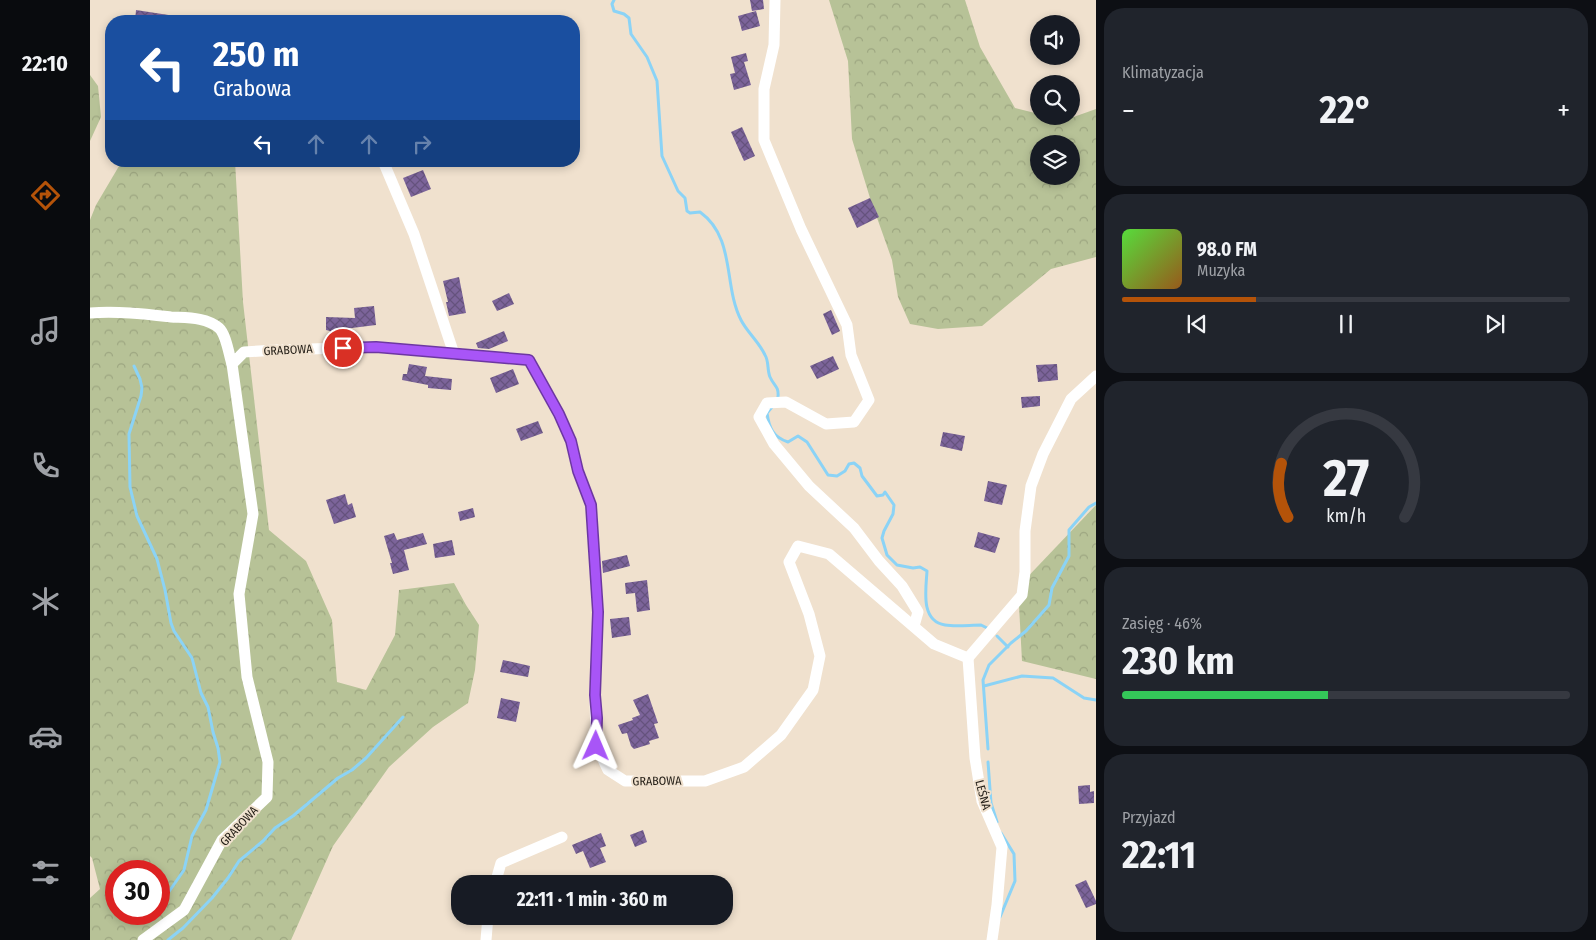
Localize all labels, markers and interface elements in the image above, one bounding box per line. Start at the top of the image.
map controls [1030,15,1080,185]
button: sound [1030,15,1080,65]
text: 250 m [213,33,300,75]
icon: left [130,35,195,100]
text: 22:10 [22,50,68,77]
text: Klimatyzacja [1122,63,1204,82]
text: Grabowa [213,75,292,102]
button: search [1030,75,1080,125]
text: 22° [1319,87,1372,133]
text: − [1122,94,1135,127]
text: + [1557,94,1570,127]
icon: left [249,130,277,158]
icon: ahead [302,130,330,158]
icon: ahead [355,130,383,158]
icon: right [408,130,436,158]
button: layers [1030,135,1080,185]
icon: directions [28,178,63,213]
text: 98.0 FM [1197,238,1257,261]
text: Muzyka [1197,261,1245,280]
icon: previous [1183,310,1211,338]
icon: pause [1332,310,1360,338]
icon: next [1481,310,1509,338]
icon: music [28,313,63,348]
pin [322,327,364,369]
icon: arrive [329,334,357,362]
street label: GRABOWA [263,342,314,358]
text: 27 [1322,447,1369,510]
icon: phone [28,448,63,483]
text: km/h [1326,505,1366,527]
icon: climate [28,584,63,619]
text: Zasięg · 46% [1122,614,1202,633]
text: 230 km [1122,638,1235,684]
icon: car [28,719,63,754]
position arrow [569,719,621,771]
street label: GRABOWA [632,774,682,788]
street label: LEŚNA [972,778,995,812]
street label: GRABOWA [217,803,261,849]
text: Przyjazd [1122,808,1176,827]
text: 22:11 [1122,832,1196,878]
icon: filters [28,855,63,890]
speed limit sign: 30 [105,860,170,925]
text: 22:11 · 1 min · 360 m [517,888,667,911]

